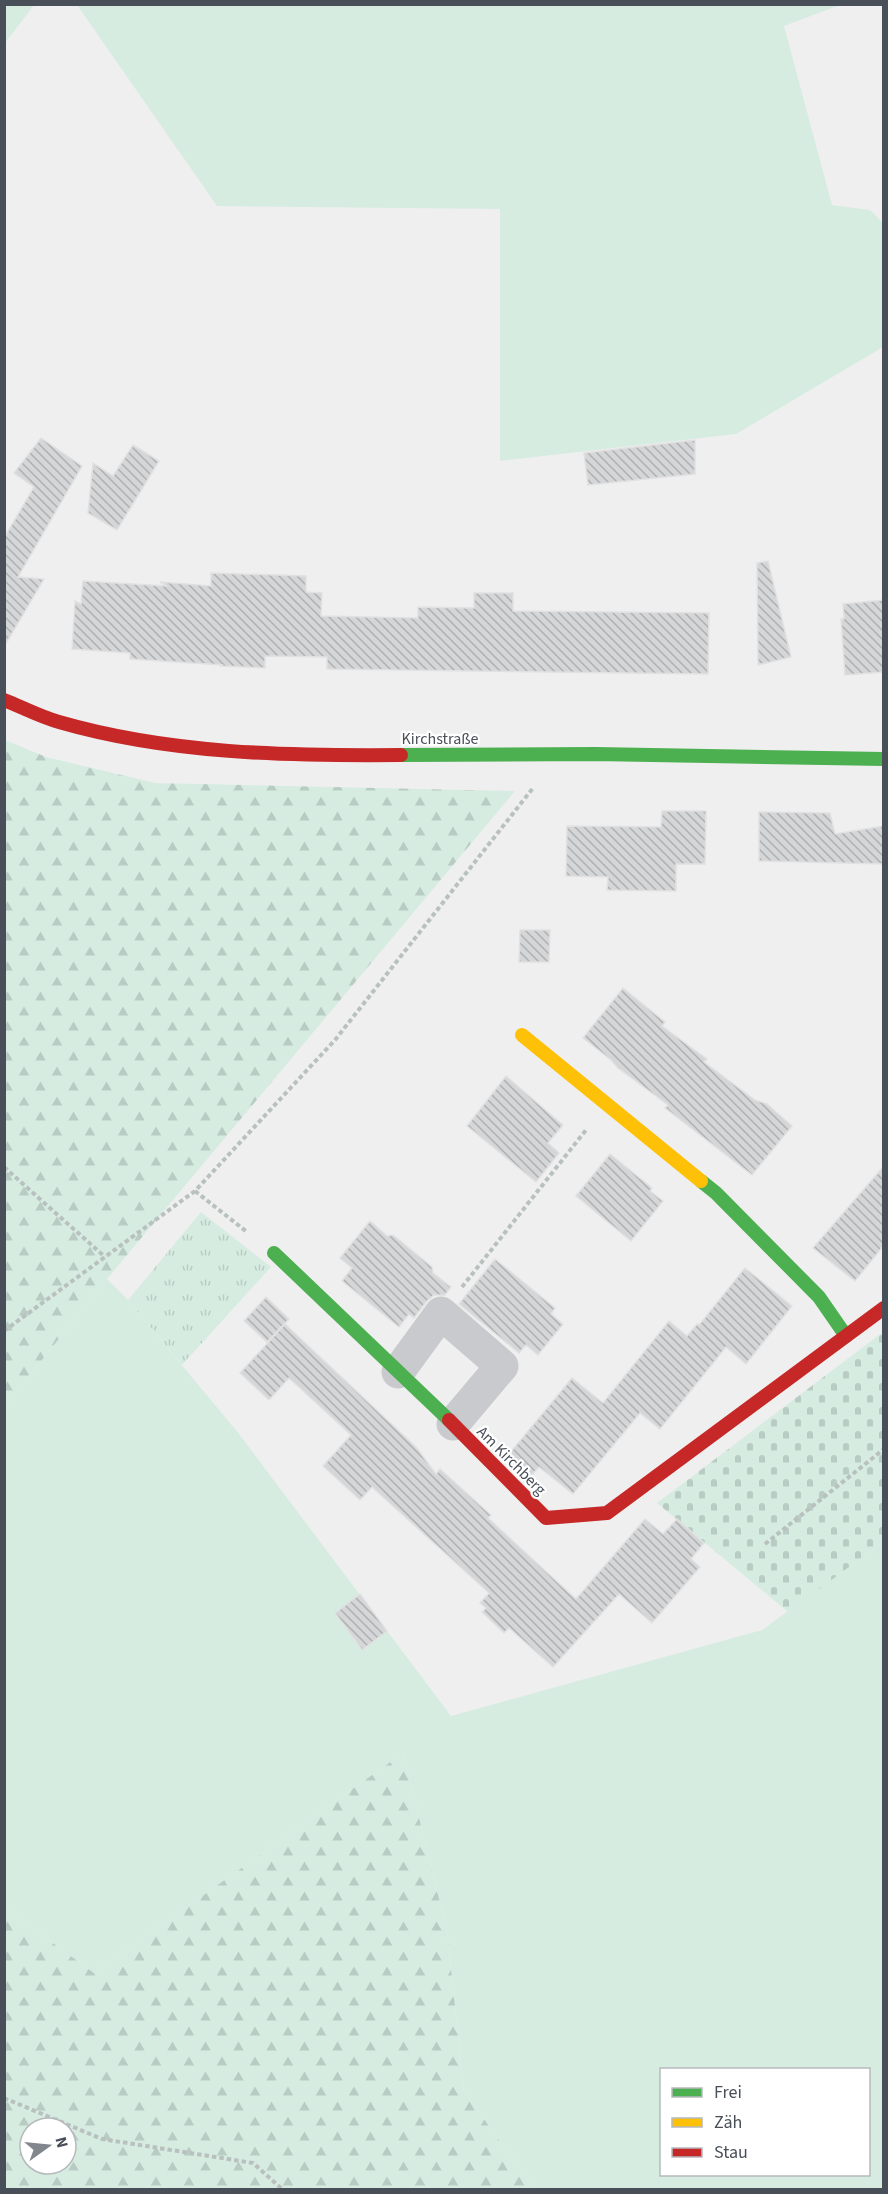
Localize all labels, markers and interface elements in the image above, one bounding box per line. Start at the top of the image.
street label: Kirchstraße [402,728,478,750]
street label: Am Kirchberg [472,1421,551,1500]
legend [660,2068,870,2176]
text: Frei [714,2080,742,2105]
text: Zäh [714,2110,742,2135]
north arrow [18,2116,78,2176]
text: N [50,2134,74,2150]
text: Stau [714,2140,748,2165]

